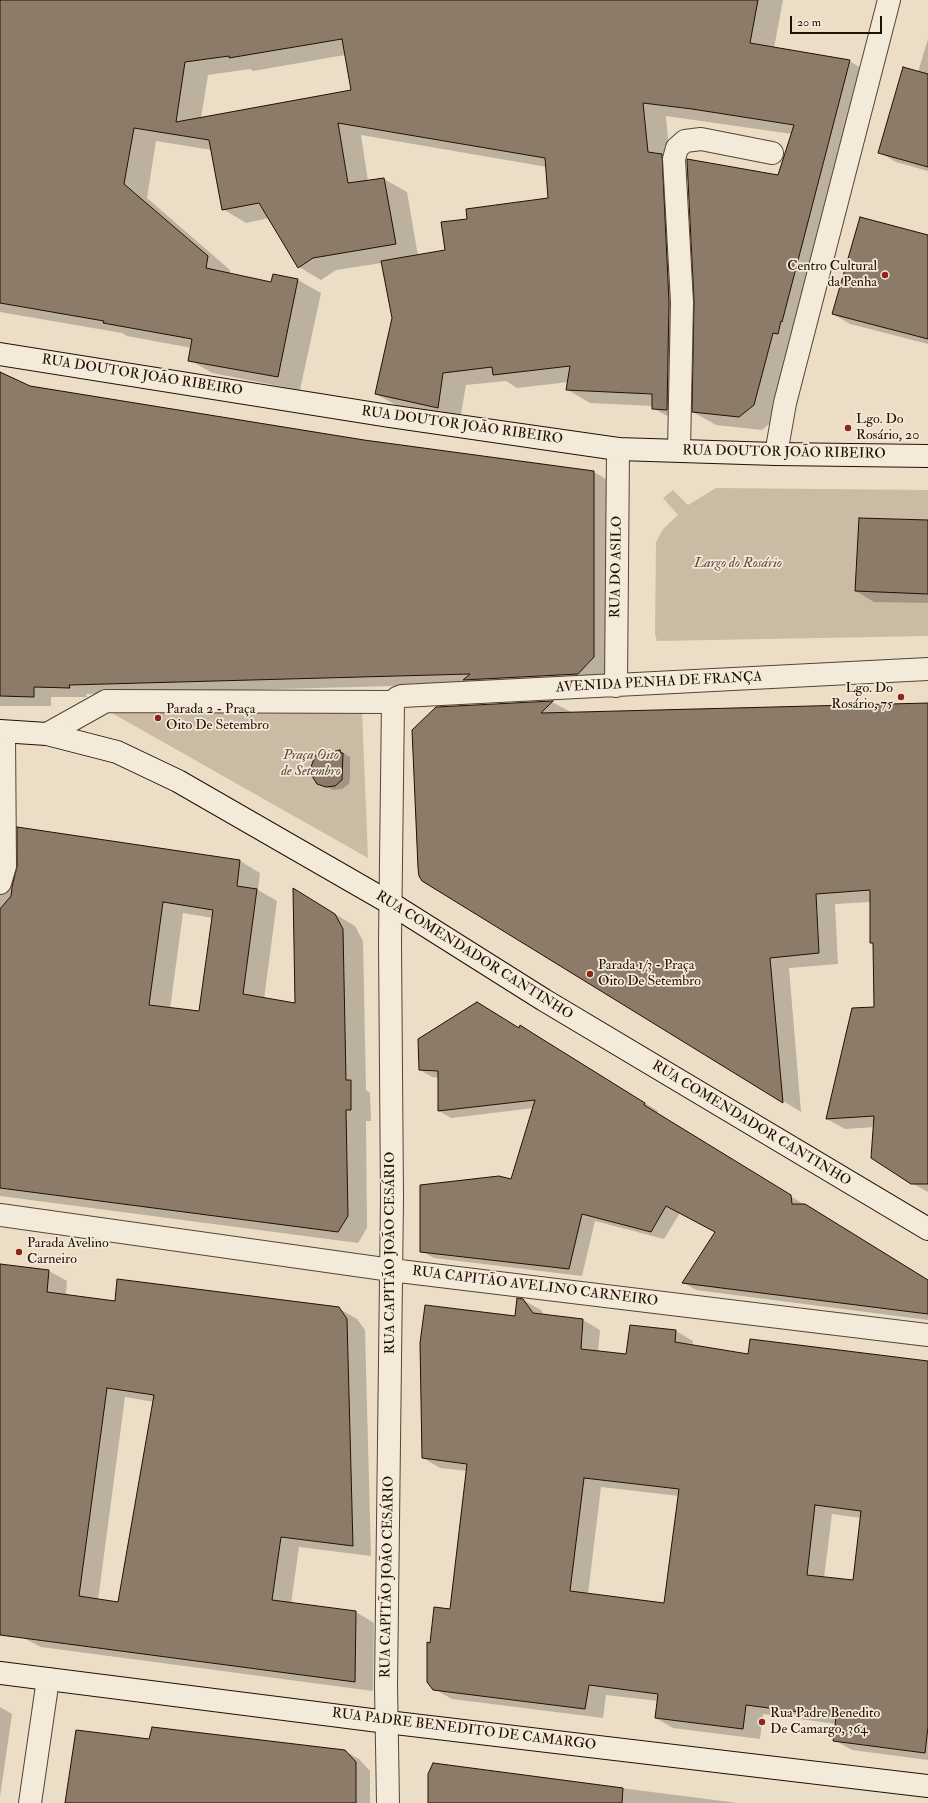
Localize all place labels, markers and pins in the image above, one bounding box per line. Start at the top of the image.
place label: Centro Cultural da Penha [787,259,877,292]
marker: Centro Cultural da Penha [880,270,890,280]
place label: Lgo. Do Rosário, 20 [856,412,919,444]
marker: Lgo. Do Rosário, 20 [843,423,853,433]
place label: Lgo. Do Rosário, 75 [831,681,893,714]
marker: Lgo. Do Rosário, 75 [896,692,906,702]
place label: Parada 2 - Praça Oito De Setembro [166,702,269,734]
marker: Parada 2 - Praça Oito De Setembro [153,713,163,723]
place label: Parada 1/3 - Praça Oito De Setembro [598,958,701,990]
marker: Parada 1/3 - Praça Oito De Setembro [585,969,595,979]
place label: Parada Avelino Carneiro [27,1236,109,1268]
marker: Parada Avelino Carneiro [14,1247,24,1257]
place label: Rua Padre Benedito De Camargo, 364 [770,1706,880,1738]
marker: Rua Padre Benedito De Camargo, 364 [757,1717,767,1727]

